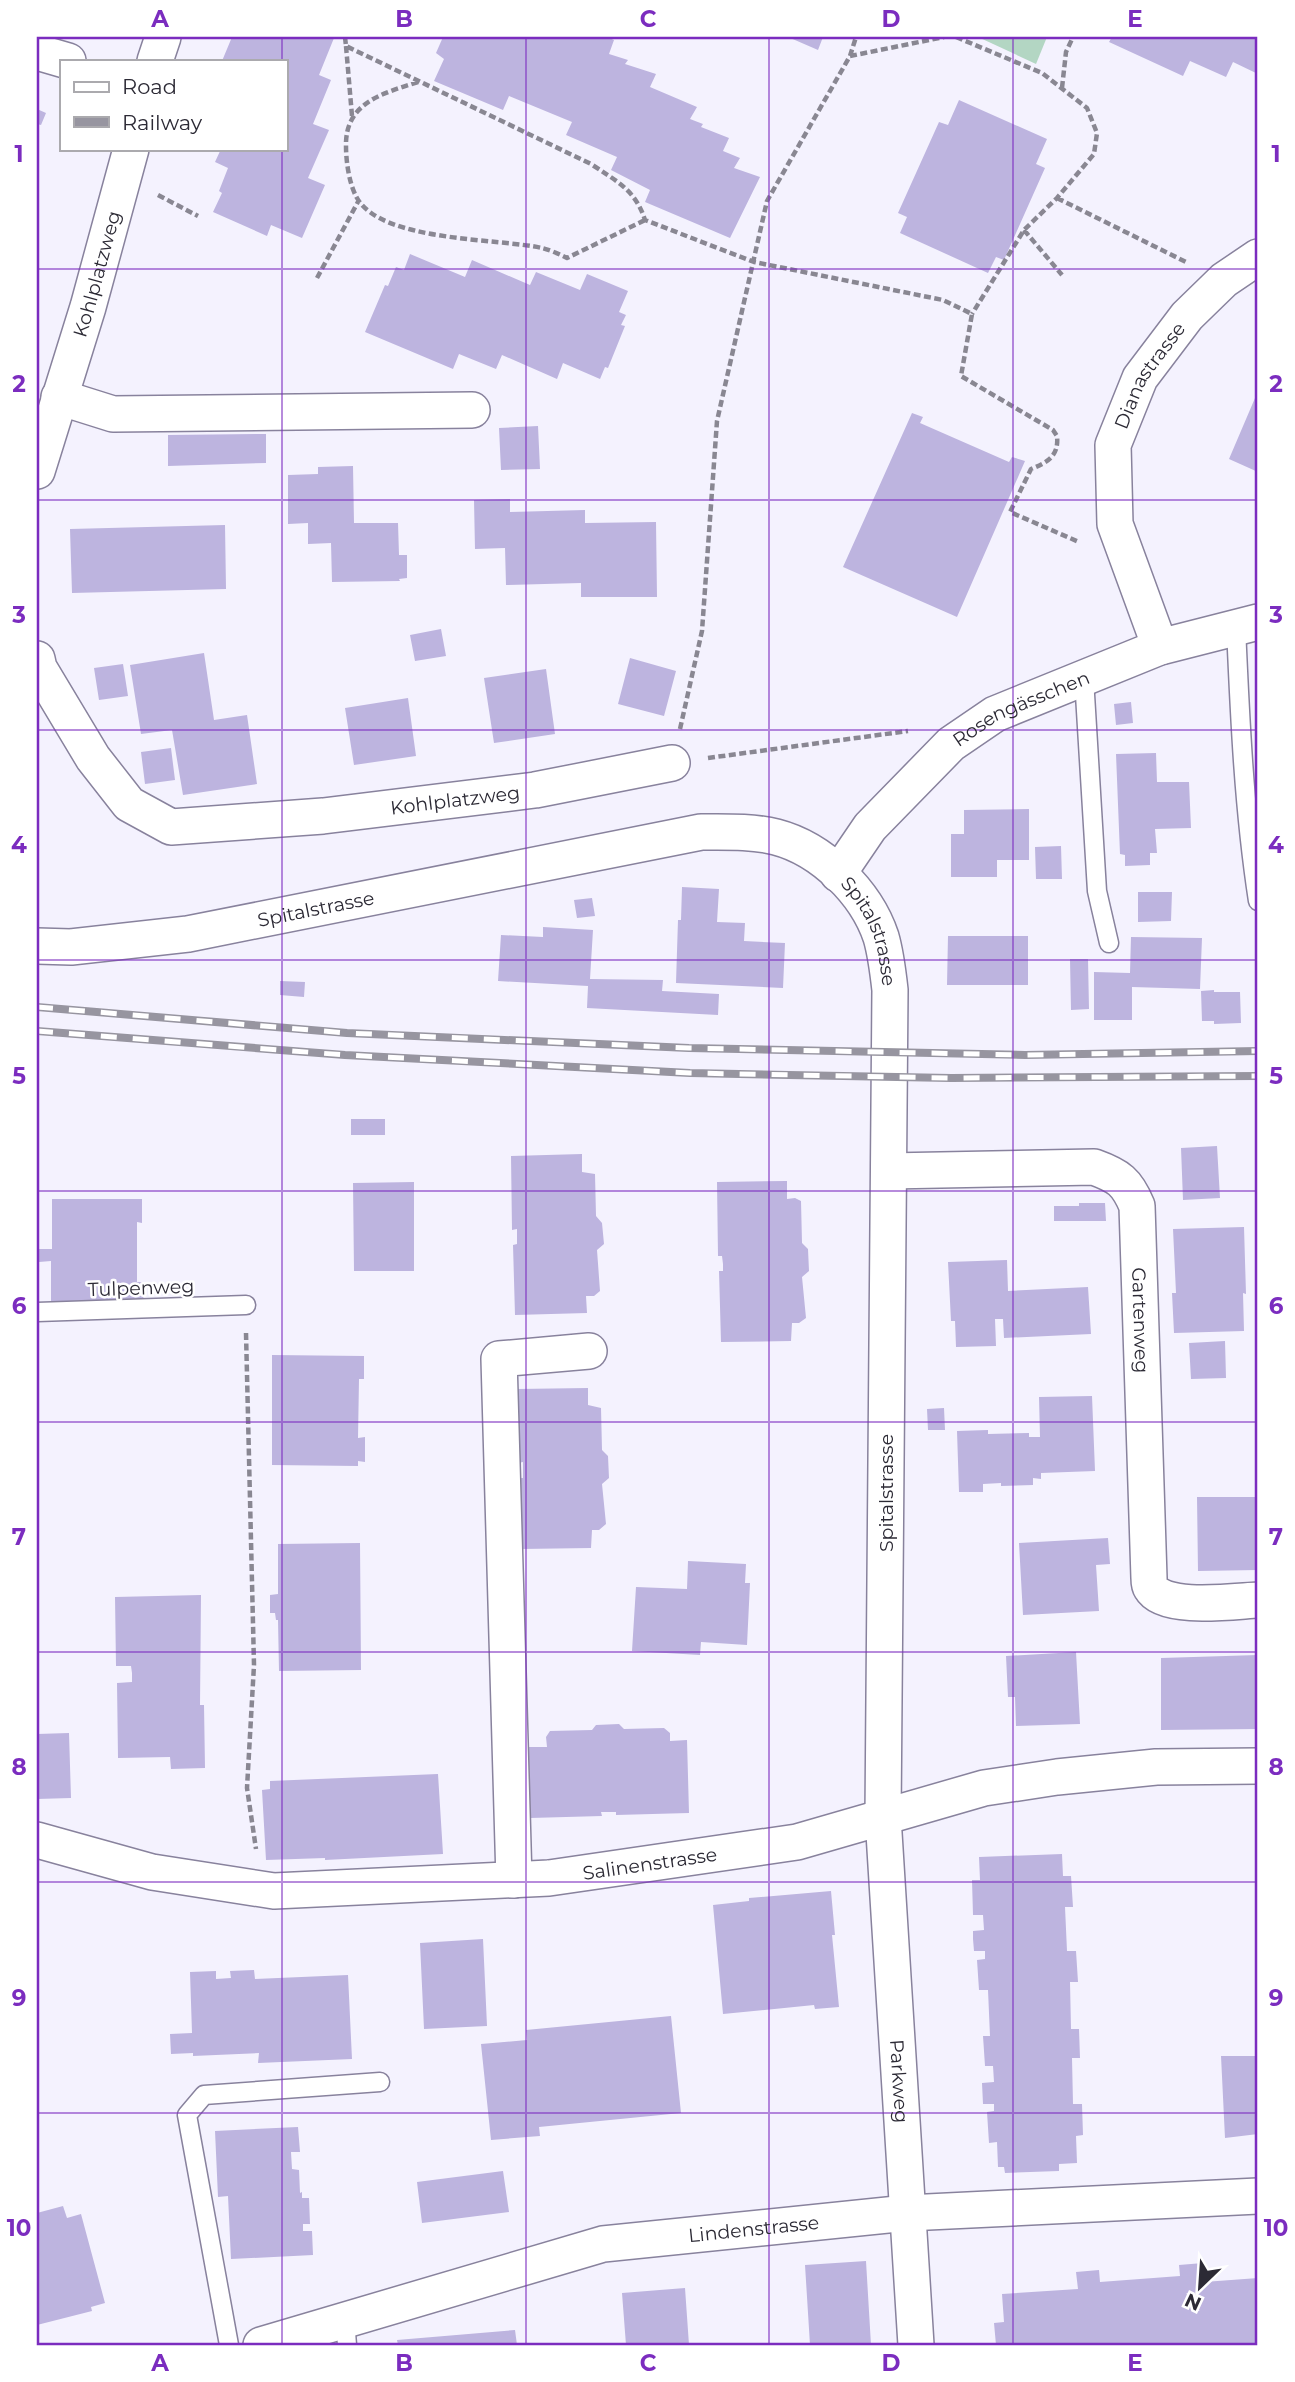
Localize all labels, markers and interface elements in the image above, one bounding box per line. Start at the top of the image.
text: A [150,5,169,33]
text: B [395,5,413,33]
text: C [640,5,657,33]
text: D [882,5,901,33]
text: E [1127,5,1143,33]
legend [60,60,287,150]
text: Road [122,74,177,99]
text: Railway [122,110,203,135]
text: 1 [14,140,24,168]
text: 1 [1271,140,1281,168]
street label: Kohlplatzweg [68,208,125,340]
street label: Dianastrasse [1109,317,1190,432]
text: 2 [12,370,26,398]
text: 2 [1269,370,1283,398]
text: 3 [11,601,26,629]
text: 3 [1268,601,1283,629]
street label: Rosengässchen [948,665,1093,751]
street label: Kohlplatzweg [389,780,521,819]
text: 4 [11,831,27,859]
text: 4 [1268,831,1284,859]
street label: Spitalstrasse [836,872,901,987]
street label: Spitalstrasse [255,886,376,931]
text: 5 [12,1062,26,1090]
text: 5 [1269,1062,1283,1090]
street label: Gartenweg [1127,1267,1154,1374]
street label: Tulpenweg [87,1275,195,1301]
text: 6 [12,1292,27,1320]
text: 6 [1269,1292,1284,1320]
street label: Spitalstrasse [875,1434,898,1552]
text: 7 [12,1523,26,1551]
text: 7 [1269,1523,1283,1551]
text: 8 [11,1753,27,1781]
text: 8 [1268,1753,1284,1781]
street label: Salinenstrasse [581,1842,718,1884]
text: 9 [12,1984,26,2012]
text: 9 [1269,1984,1283,2012]
street label: Parkweg [885,2039,914,2124]
street label: Lindenstrasse [687,2211,820,2247]
text: 10 [7,2214,31,2242]
text: 10 [1264,2214,1288,2242]
north arrow [1166,2252,1236,2322]
text: N [1181,2288,1205,2316]
text: A [150,2349,169,2377]
text: B [395,2349,413,2377]
text: C [640,2349,657,2377]
text: D [882,2349,901,2377]
text: E [1127,2349,1143,2377]

